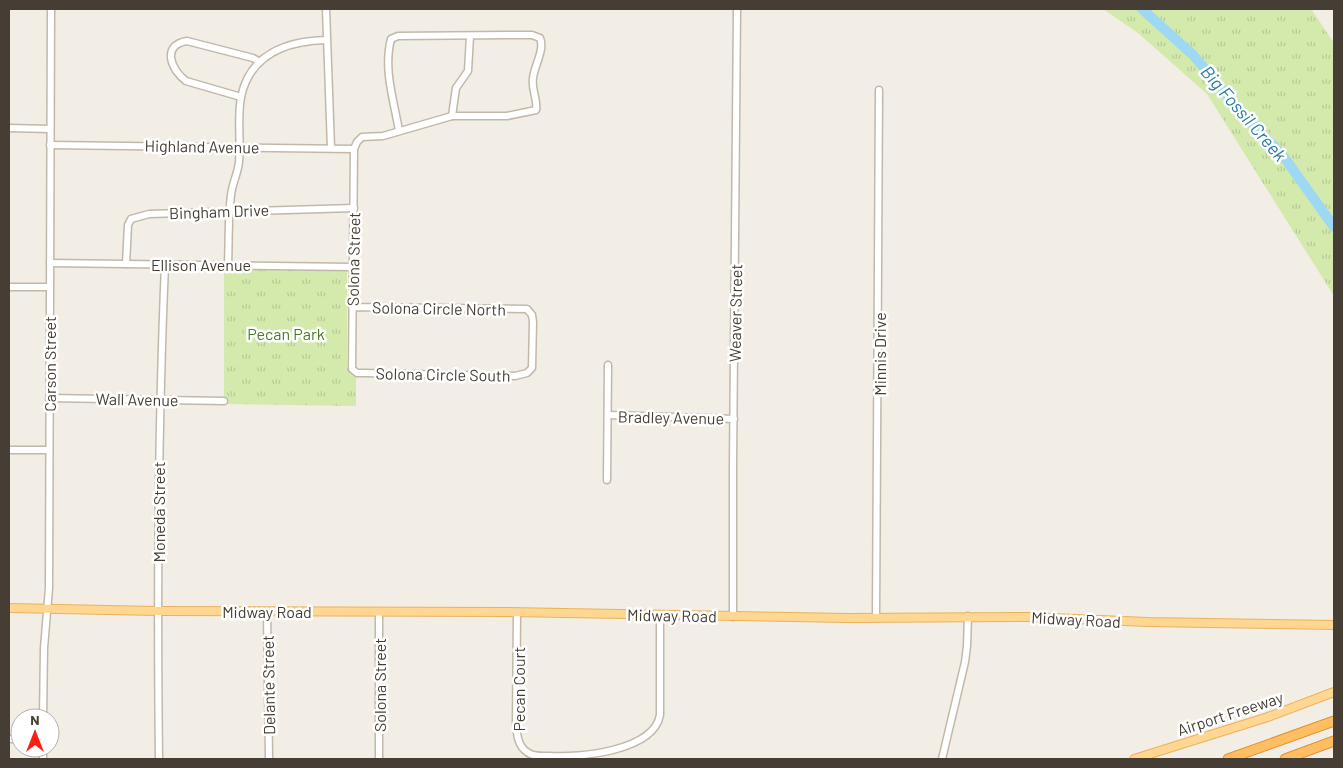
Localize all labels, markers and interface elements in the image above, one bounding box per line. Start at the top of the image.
water label: Big Fossil Creek [1196,61,1292,166]
street label: Highland Avenue [144,135,260,157]
street label: Bingham Drive [169,200,269,222]
street label: Solona Street [343,212,363,306]
street label: Ellison Avenue [151,255,251,274]
street label: Weaver Street [725,264,745,362]
street label: Solona Circle North [372,297,506,319]
street label: Minnis Drive [870,312,889,396]
street label: Carson Street [40,316,59,412]
park label: Pecan Park [247,324,325,343]
street label: Solona Circle South [375,363,511,385]
street label: Wall Avenue [95,389,179,409]
street label: Bradley Avenue [618,407,724,427]
street label: Moneda Street [149,462,168,563]
street label: Midway Road [222,602,312,621]
street label: Midway Road [627,605,717,625]
street label: Midway Road [1031,607,1121,631]
street label: Delante Street [258,635,278,735]
street label: Solona Street [370,638,389,732]
street label: Pecan Court [509,647,528,731]
street label: Airport Freeway [1175,687,1286,739]
north arrow [10,708,60,758]
text: N [30,711,40,728]

